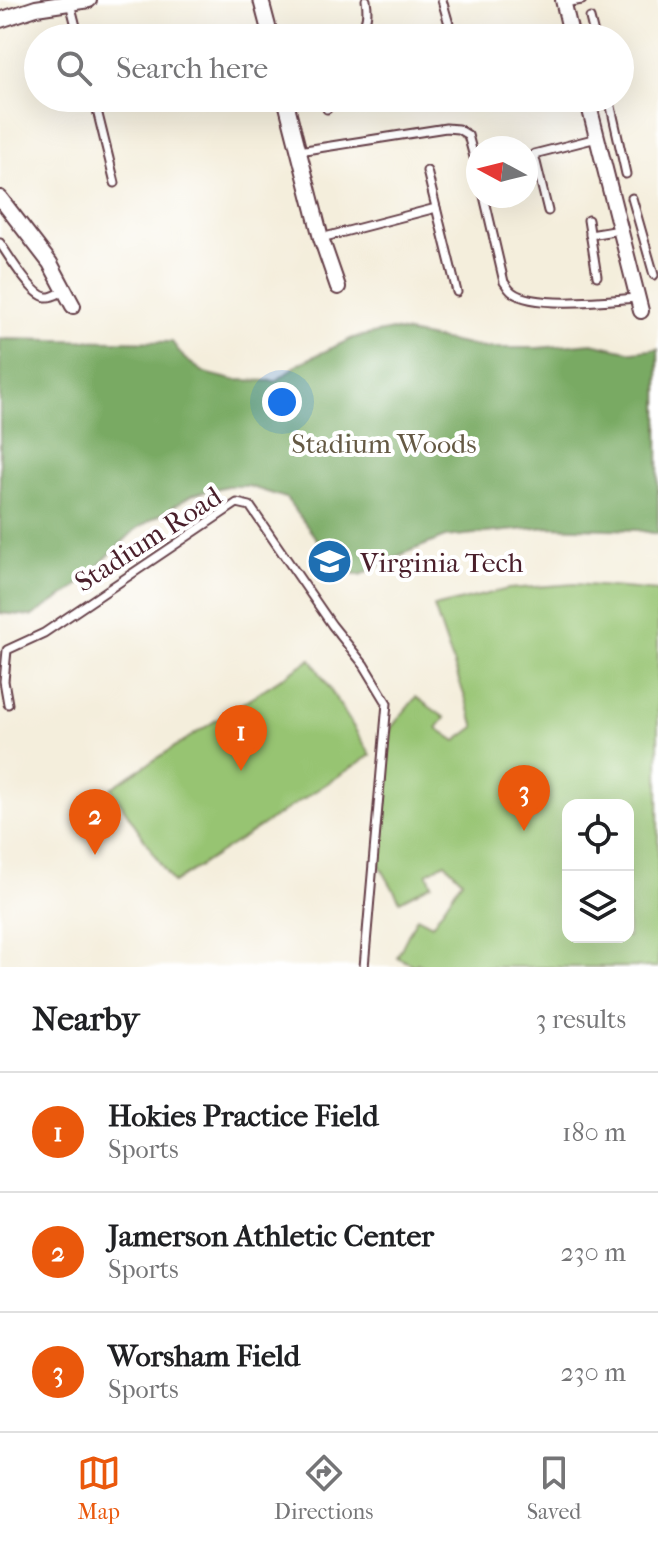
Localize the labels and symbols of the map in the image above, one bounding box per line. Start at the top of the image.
north arrow [466,136,538,208]
your location [262,382,302,422]
park label: Stadium Woods [291,427,477,460]
street label: Stadium Road [68,479,228,599]
school or university icon: Virginia Tech [305,538,353,586]
place label: Virginia Tech [359,546,524,579]
pin: 1 [215,705,267,771]
pin: 3 [498,765,550,831]
pin: 2 [69,789,121,855]

